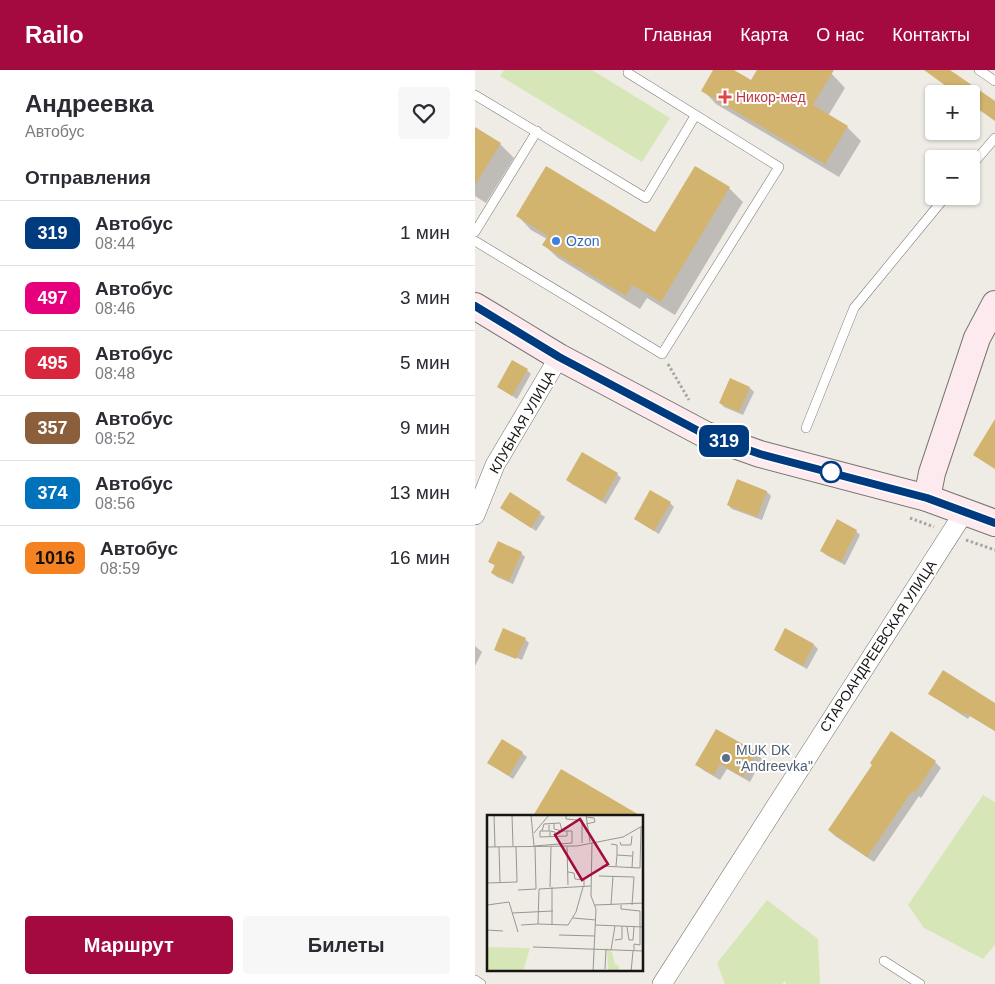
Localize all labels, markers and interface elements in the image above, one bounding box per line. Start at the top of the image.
text: Railo [25,21,84,48]
text: Главная [644,25,712,45]
text: Карта [740,25,788,45]
text: О нас [816,25,864,45]
text: Контакты [892,25,970,45]
map controls [925,85,980,205]
button: + [925,85,980,140]
button: heart [398,87,450,139]
place label: Никор-мед [736,89,806,105]
text: Андреевка [25,90,154,117]
marker: Никор-мед [718,90,732,104]
text: Автобус [25,123,85,140]
button: − [925,150,980,205]
text: Отправления [25,167,151,188]
text: Автобус [95,213,173,234]
text: 1 мин [400,222,450,243]
text: 319 [37,223,68,243]
place label: Ozon [566,233,599,249]
text: 08:44 [95,235,135,252]
marker: Ozon [550,235,562,247]
text: Автобус [95,278,173,299]
text: 3 мин [400,287,450,308]
text: 497 [37,288,68,308]
text: 08:46 [95,300,135,317]
text: Автобус [95,343,173,364]
text: 5 мин [400,352,450,373]
text: 495 [37,353,68,373]
text: 08:48 [95,365,135,382]
street label: КЛУБНАЯ УЛИЦА [486,367,558,476]
text: Автобус [95,408,173,429]
text: 9 мин [400,417,450,438]
text: 357 [37,418,68,438]
line badge: 319 [695,425,753,457]
text: 08:52 [95,430,135,447]
text: 319 [709,431,739,451]
unlabelled marker [820,461,842,483]
text: Автобус [95,473,173,494]
text: 13 мин [389,482,450,503]
text: 374 [37,483,68,503]
text: 08:56 [95,495,135,512]
text: Автобус [100,538,178,559]
text: 16 мин [389,547,450,568]
text: 1016 [35,548,75,568]
street label: СТАРОАНДРЕЕВСКАЯ УЛИЦА [816,557,940,735]
text: 08:59 [100,560,140,577]
place label: MUK DK "Andreevka" [736,742,813,774]
marker: MUK DK "Andreevka" [720,752,732,764]
inset map [487,815,644,972]
button: Маршрут [25,916,233,974]
button: Билеты [243,916,450,974]

